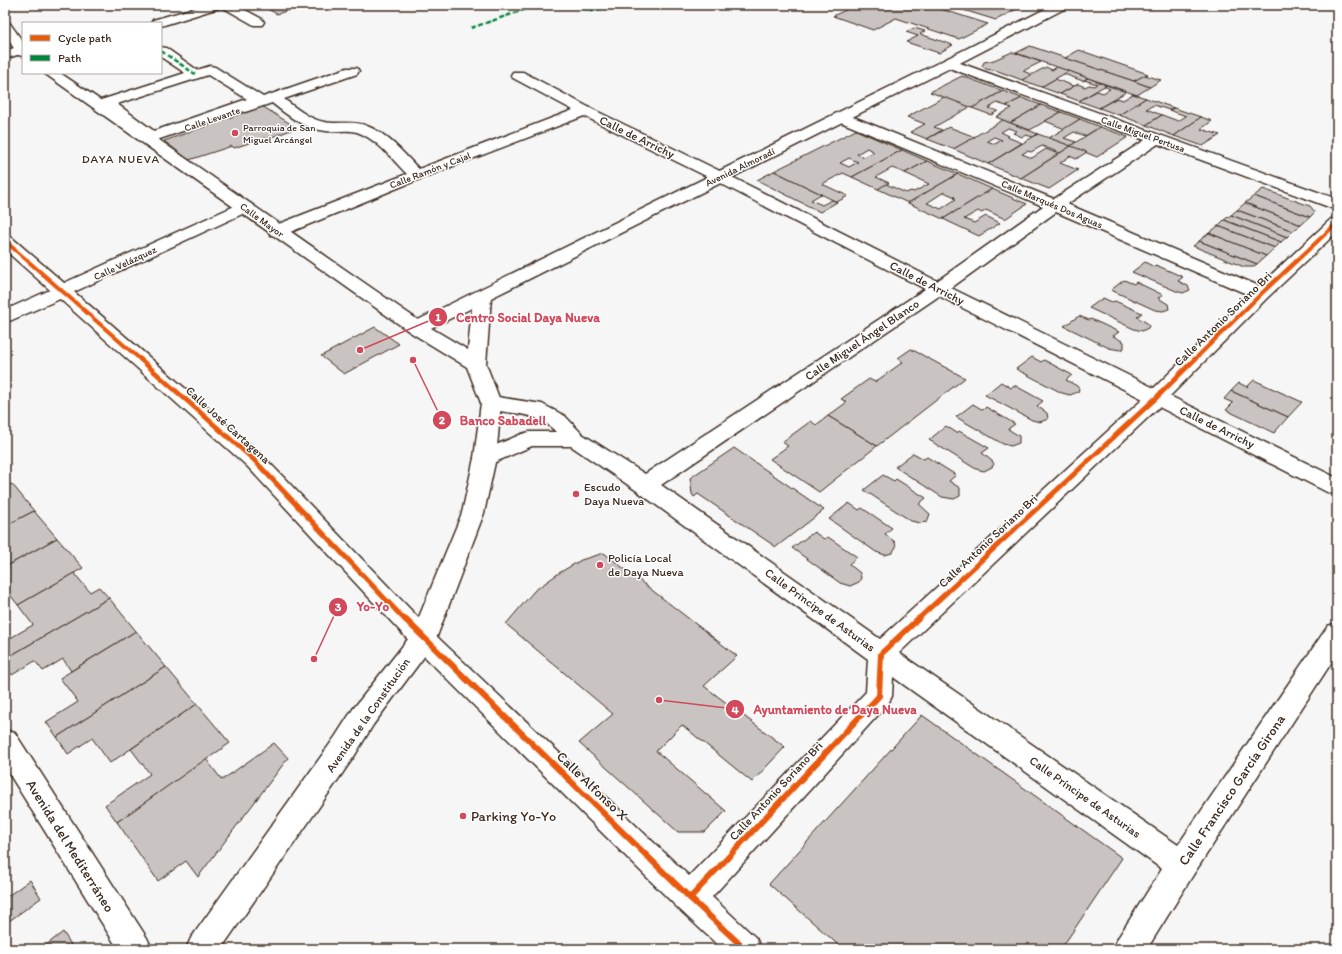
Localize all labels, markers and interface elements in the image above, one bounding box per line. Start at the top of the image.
legend [22,22,162,74]
text: Cycle path [58,31,112,45]
text: Path [58,51,81,65]
street label: Calle Levante [182,103,242,135]
street label: Calle de Arrichy [597,113,677,161]
street label: Calle Miguel Pertusa [1099,113,1187,155]
place label: Parroquia de San Miguel Arcángel [243,121,316,146]
marker: Parroquia de San Miguel Arcángel [230,128,240,138]
street label: Avenida Almoradí [703,144,777,189]
street label: Calle Ramón y Cajal [388,148,473,191]
district label: DAYA NUEVA [82,152,160,166]
street label: Calle Marqués Dos Aguas [999,177,1105,231]
street label: Calle Mayor [237,200,287,240]
street label: Calle Velázquez [92,243,159,283]
street label: Calle de Arrichy [887,258,967,308]
street label: Calle Antonio Soriano Bri [1171,269,1275,369]
street label: Calle Miguel Ángel Blanco [802,297,922,383]
callout: Centro Social Daya Nueva [428,305,608,330]
text: 1 [435,310,441,324]
text: Centro Social Daya Nueva [456,310,600,326]
street label: Calle José Cartagena [183,383,274,467]
street label: Calle de Arrichy [1177,403,1257,451]
callout: Banco Sabadell [432,408,553,433]
text: 2 [439,413,446,427]
text: Banco Sabadell [460,413,546,428]
place label: Escudo Daya Nueva [584,480,644,508]
marker: Escudo Daya Nueva [571,489,581,499]
street label: Calle Antonio Soriano Bri [936,492,1040,590]
place label: Policía Local de Daya Nueva [608,551,684,579]
marker: Policía Local de Daya Nueva [595,560,605,570]
street label: Calle Príncipe de Asturias [762,565,878,655]
callout: Yo-Yo [328,594,397,619]
text: Yo-Yo [356,599,390,614]
text: 3 [335,600,342,614]
street label: Avenida de la Constitución [323,655,413,775]
callout: Ayuntamiento de Daya Nueva [725,697,924,722]
text: Ayuntamiento de Daya Nueva [752,702,917,718]
text: 4 [731,703,739,717]
street label: Calle Francisco García Girona [1175,711,1289,869]
street label: Calle Antonio Soriano Bri [727,739,825,843]
street label: Calle Alfonso X [553,748,631,824]
street label: Calle Príncipe de Asturias [1027,753,1143,841]
street label: Avenida del Mediterráneo [22,777,118,915]
place label: Parking Yo-Yo [471,808,556,825]
marker: Parking Yo-Yo [458,811,468,821]

